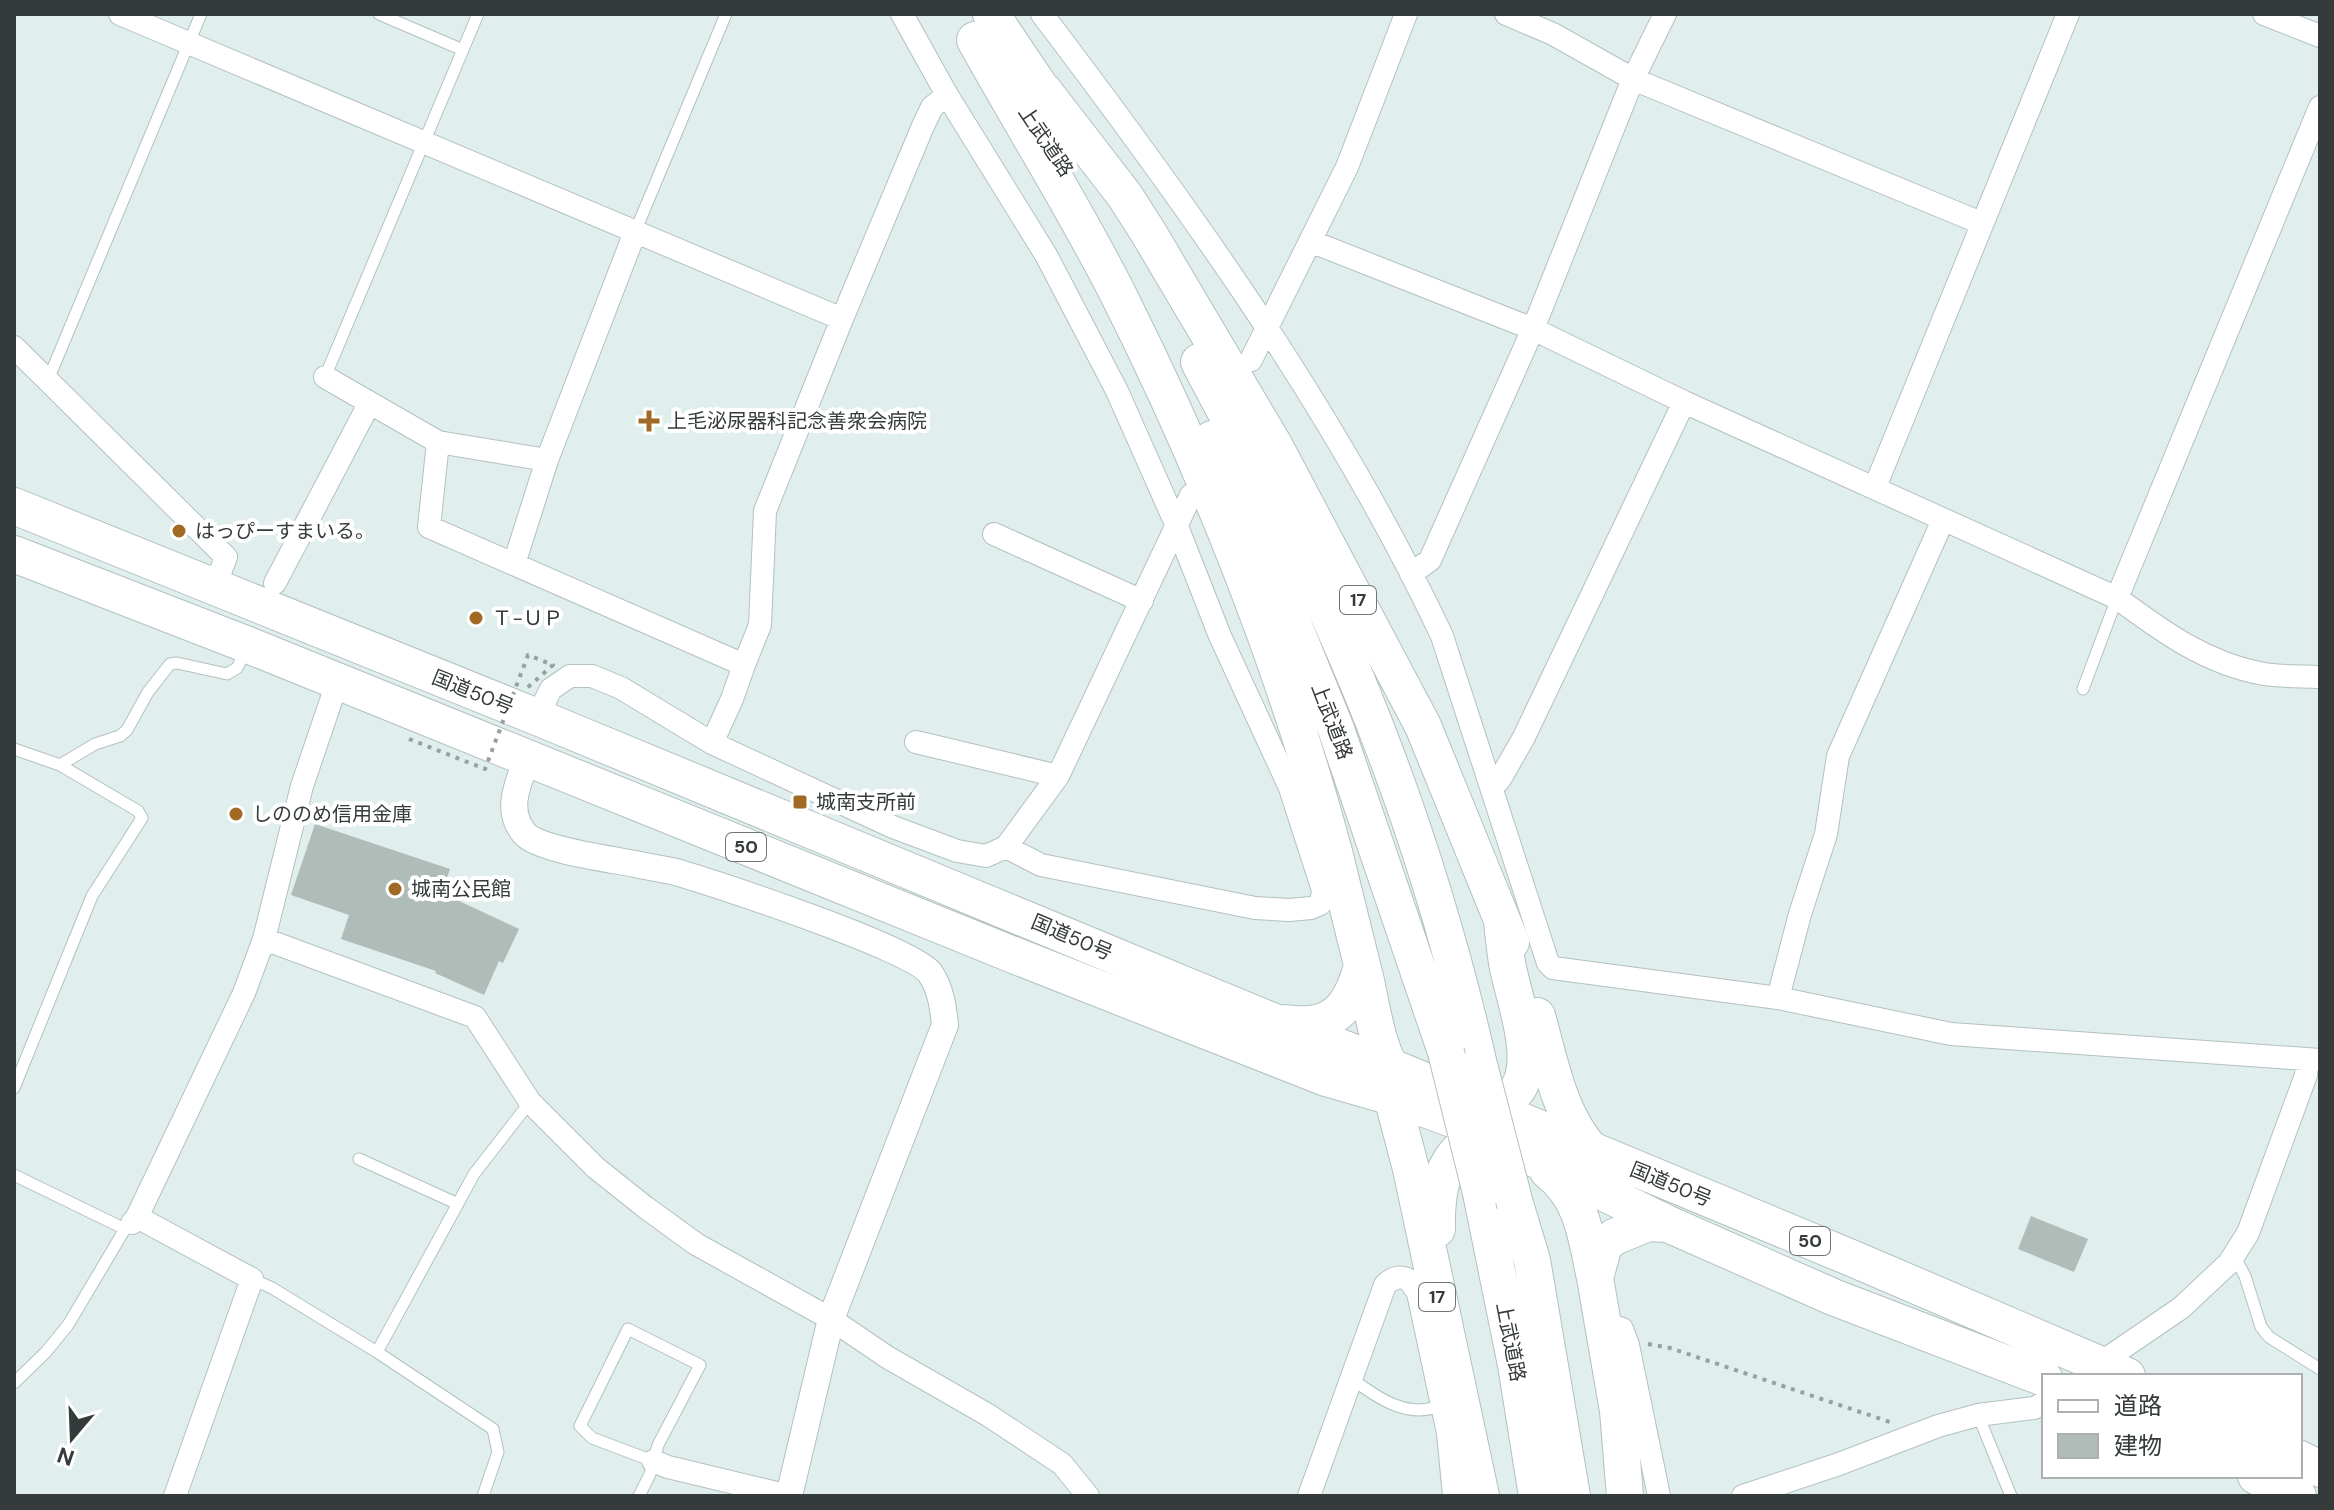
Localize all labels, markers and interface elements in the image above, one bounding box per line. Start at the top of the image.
street label: 上武道路 [1013,101,1079,181]
place label: 上毛泌尿器科記念善衆会病院 [667,408,927,434]
marker: 上毛泌尿器科記念善衆会病院 [638,410,660,432]
place label: はっぴーすまいる。 [195,518,375,544]
marker: はっぴーすまいる。 [170,522,188,540]
road number: 17 [1340,586,1376,614]
place label: Ｔ−ＵＰ [492,605,563,631]
marker: Ｔ−ＵＰ [467,609,485,627]
street label: 国道50号 [428,664,518,720]
street label: 上武道路 [1306,679,1358,763]
place label: 城南支所前 [816,789,916,815]
marker: 城南支所前 [791,793,809,811]
place label: しののめ信用金庫 [252,801,412,827]
marker: しののめ信用金庫 [227,805,245,823]
road number: 50 [726,833,766,861]
place label: 城南公民館 [411,876,511,902]
marker: 城南公民館 [386,880,404,898]
street label: 国道50号 [1027,908,1117,966]
street label: 国道50号 [1626,1156,1716,1212]
road number: 50 [1790,1227,1830,1255]
road number: 17 [1419,1283,1455,1311]
street label: 上武道路 [1491,1300,1531,1384]
legend [2042,1374,2302,1478]
text: 道路 [2114,1390,2162,1421]
north arrow [32,1398,112,1478]
text: 建物 [2114,1430,2162,1461]
text: N [53,1440,78,1473]

